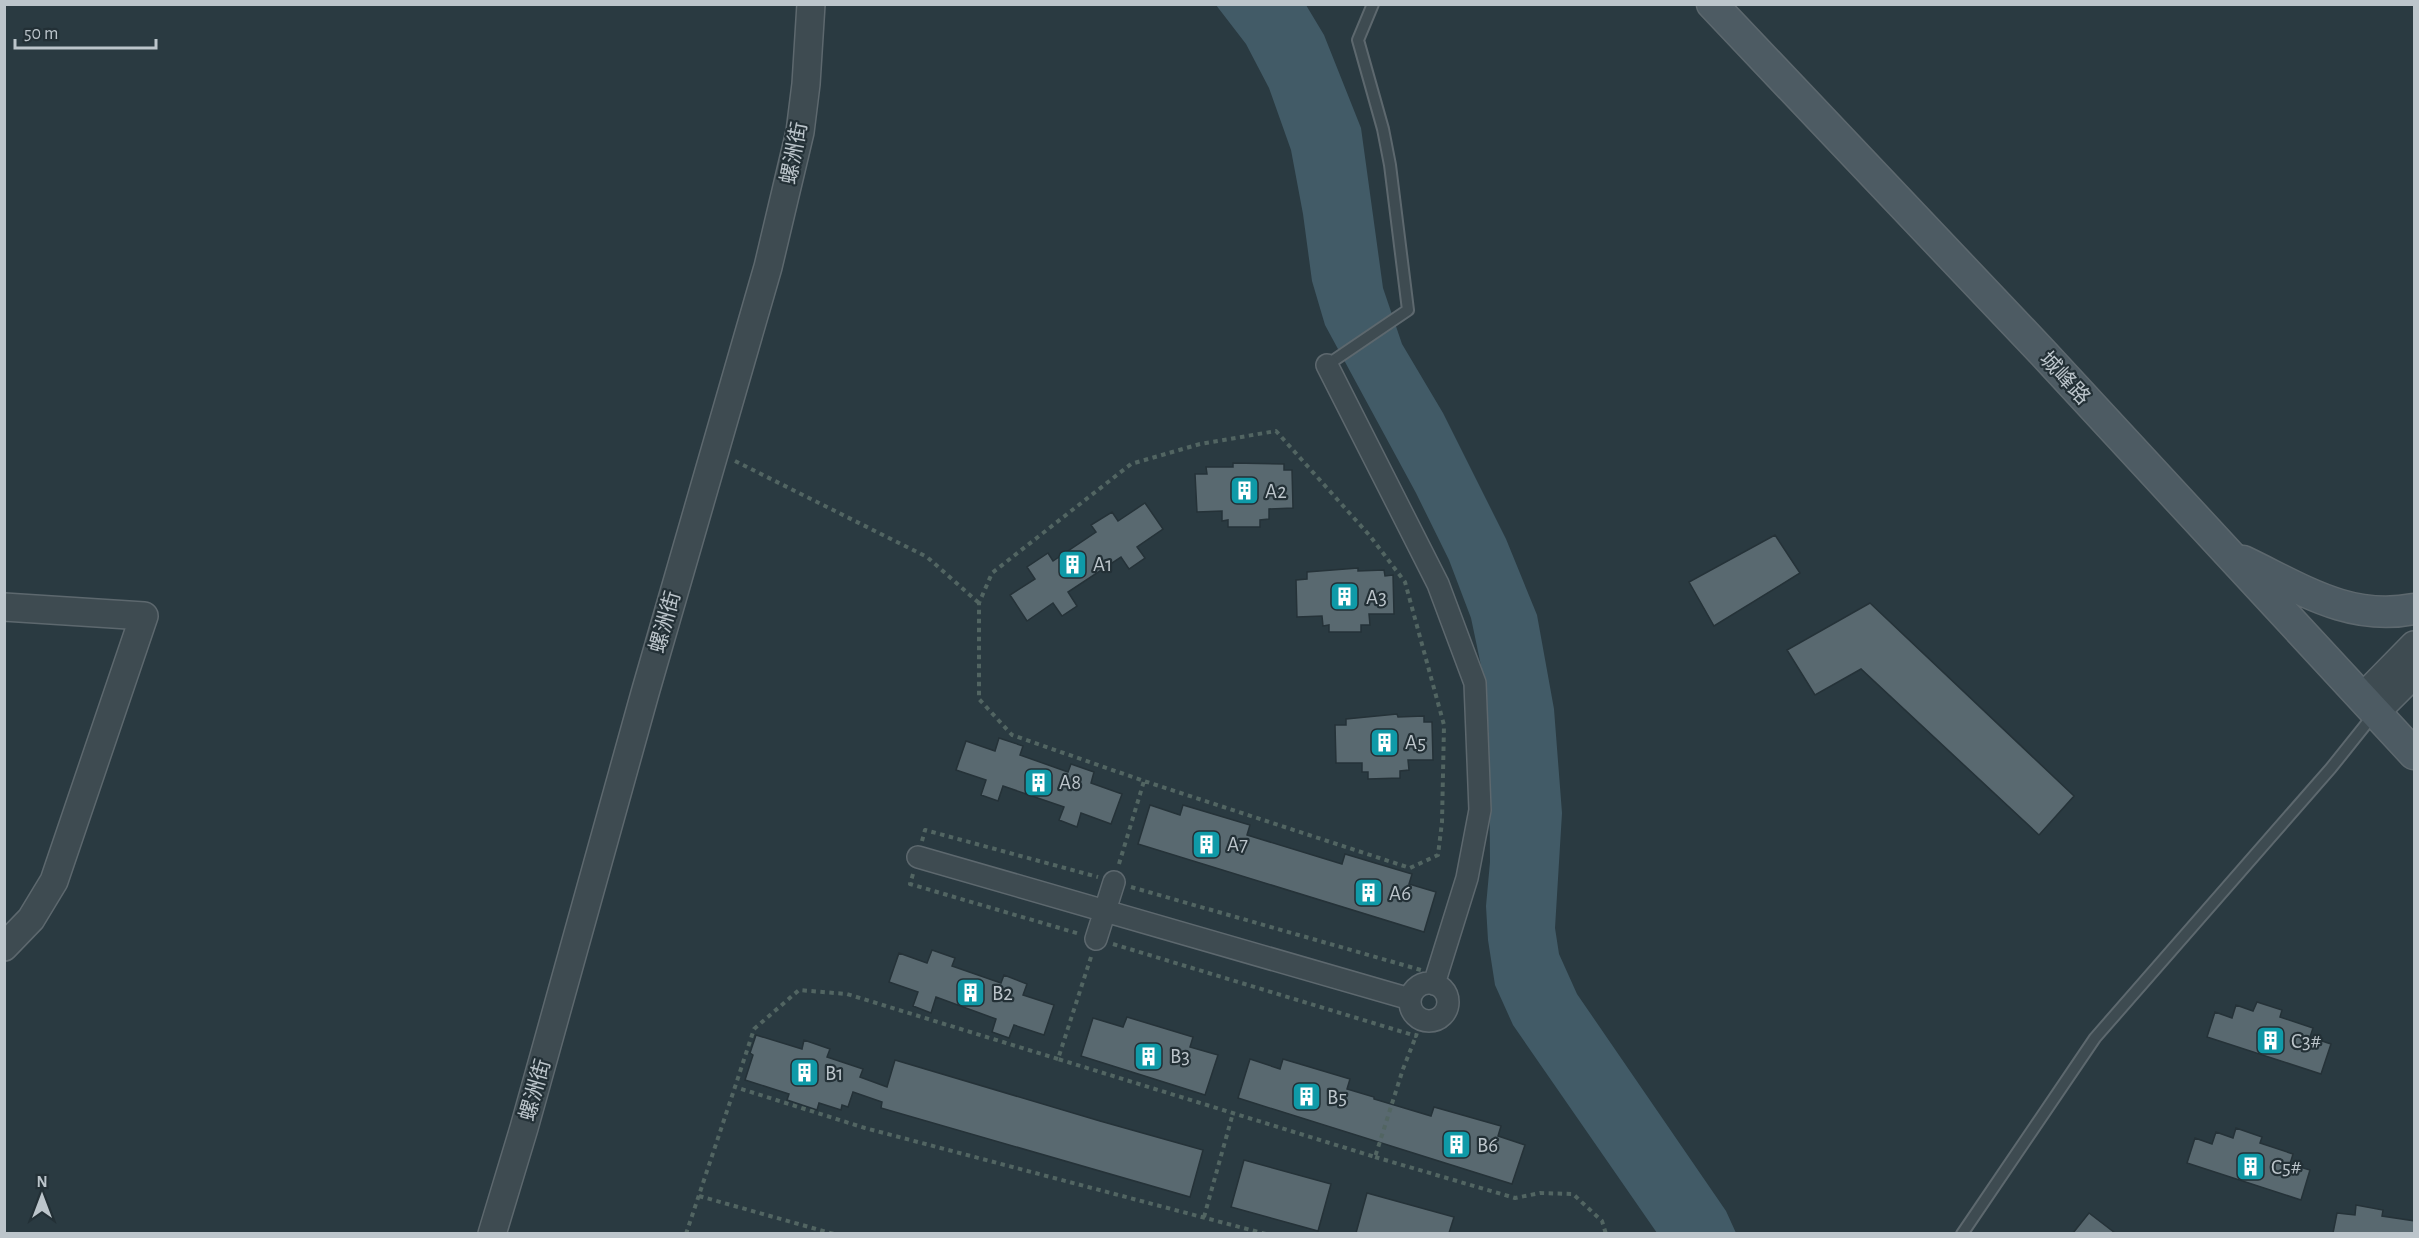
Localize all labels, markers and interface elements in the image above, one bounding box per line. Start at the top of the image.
scale bar [15,12,156,50]
text: 50 m [24,25,58,43]
street label: 螺洲街 [777,120,811,186]
street label: 城峰路 [2035,347,2095,409]
building icon: A2 [1228,475,1260,507]
place label: A2 [1265,481,1287,502]
building icon: A1 [1056,548,1088,580]
place label: A1 [1093,554,1112,575]
building icon: A3 [1329,581,1361,613]
place label: A3 [1366,587,1387,608]
street label: 螺洲街 [646,589,684,655]
building icon: A5 [1368,726,1400,758]
place label: A5 [1405,732,1426,753]
building icon: A8 [1022,766,1054,798]
place label: A8 [1059,772,1081,793]
building icon: A7 [1190,828,1222,860]
place label: A7 [1227,834,1248,855]
building icon: A6 [1352,877,1384,909]
place label: A6 [1389,883,1411,904]
building icon: B2 [955,977,987,1009]
place label: B2 [992,983,1013,1004]
building icon: C3# [2254,1025,2286,1057]
place label: C3# [2291,1031,2322,1052]
building icon: B3 [1133,1040,1165,1072]
place label: B3 [1170,1046,1190,1067]
street label: 螺洲街 [516,1057,554,1123]
building icon: B1 [788,1057,820,1089]
place label: B1 [825,1063,844,1084]
building icon: B5 [1290,1081,1322,1113]
place label: B5 [1327,1087,1347,1108]
building icon: B6 [1440,1129,1472,1161]
place label: B6 [1477,1135,1498,1156]
building icon: C5# [2234,1151,2266,1183]
place label: C5# [2271,1157,2302,1178]
north arrow [12,1166,72,1226]
text: N [36,1174,48,1190]

